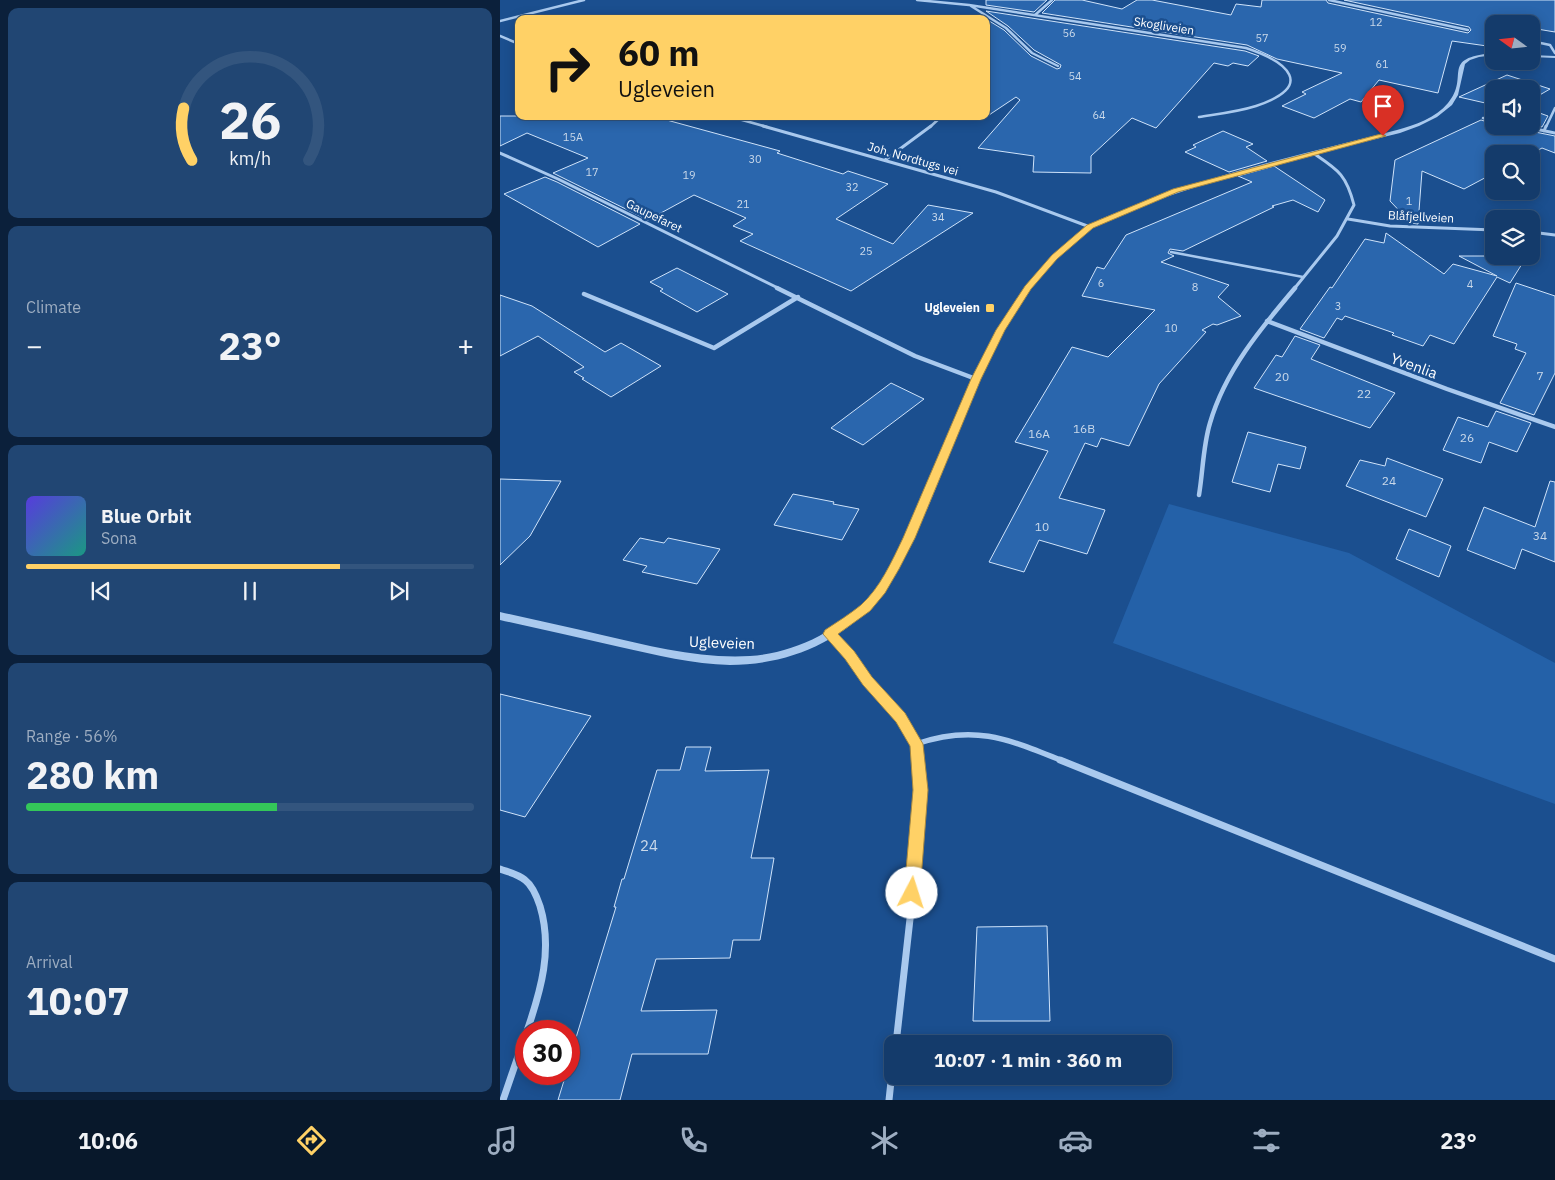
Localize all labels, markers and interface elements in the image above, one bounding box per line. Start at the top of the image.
street label: Skogliveien [1133,13,1195,38]
house number: 12 [1369,15,1383,29]
north arrow [1485,15,1540,70]
map controls [1485,15,1540,265]
house number: 56 [1062,26,1076,40]
text: 60 m [618,30,700,76]
house number: 57 [1255,31,1269,45]
icon: right [535,35,600,100]
house number: 59 [1333,41,1347,55]
house number: 61 [1375,57,1389,71]
house number: 54 [1068,69,1082,83]
text: Ugleveien [618,74,715,103]
button: sound [1485,80,1540,135]
pin [1362,85,1404,136]
text: 26 [219,86,281,153]
icon: arrive [1369,92,1397,120]
house number: 64 [1092,108,1106,122]
house number: 15A [563,130,583,144]
street label: Joh. Nordtugs vei [866,138,960,179]
button: search [1485,145,1540,200]
text: km/h [229,147,271,170]
house number: 30 [748,152,762,166]
house number: 17 [585,165,599,179]
house number: 19 [682,168,696,182]
house number: 32 [845,180,859,194]
house number: 1 [1406,194,1413,208]
street label: Gaupefaret [624,196,685,236]
house number: 21 [736,197,750,211]
street label: Blåfjellveien [1388,207,1454,226]
house number: 34 [931,210,945,224]
button: layers [1485,210,1540,265]
house number: 25 [859,244,873,258]
house number: 6 [1098,276,1104,290]
house number: 4 [1467,277,1474,291]
house number: 8 [1192,280,1198,294]
text: Climate [26,297,81,317]
house number: 3 [1335,299,1341,313]
place label: Ugleveien [924,300,980,315]
marker: Ugleveien [984,302,996,314]
text: 23° [218,321,282,370]
house number: 10 [1164,321,1178,335]
text: − [26,327,43,364]
text: + [457,327,474,364]
street label: Yvenlia [1388,348,1440,383]
house number: 7 [1536,368,1544,383]
house number: 20 [1275,369,1289,384]
house number: 22 [1357,386,1371,401]
house number: 16B [1073,421,1095,436]
house number: 16A [1028,426,1050,441]
house number: 26 [1460,430,1474,445]
house number: 24 [1382,473,1396,488]
text: Blue Orbit [101,504,191,528]
house number: 10 [1035,519,1049,534]
text: Sona [101,528,137,548]
house number: 34 [1533,528,1547,543]
icon: previous [87,577,115,605]
icon: pause [236,577,264,605]
icon: next [385,577,413,605]
street label: Ugleveien [689,632,755,653]
text: Range · 56% [26,726,118,746]
text: 280 km [26,750,159,799]
house number: 24 [640,836,658,855]
position arrow [885,866,937,918]
text: Arrival [26,952,73,972]
text: 10:07 [26,976,130,1025]
speed limit sign: 30 [515,1020,580,1085]
text: 10:07 · 1 min · 360 m [934,1048,1122,1072]
icon: directions [294,1123,329,1158]
icon: music [485,1123,520,1158]
icon: phone [676,1123,711,1158]
icon: climate [867,1123,902,1158]
icon: car [1058,1123,1093,1158]
icon: filters [1249,1123,1284,1158]
text: 10:06 [78,1126,138,1155]
text: 23° [1440,1126,1477,1155]

